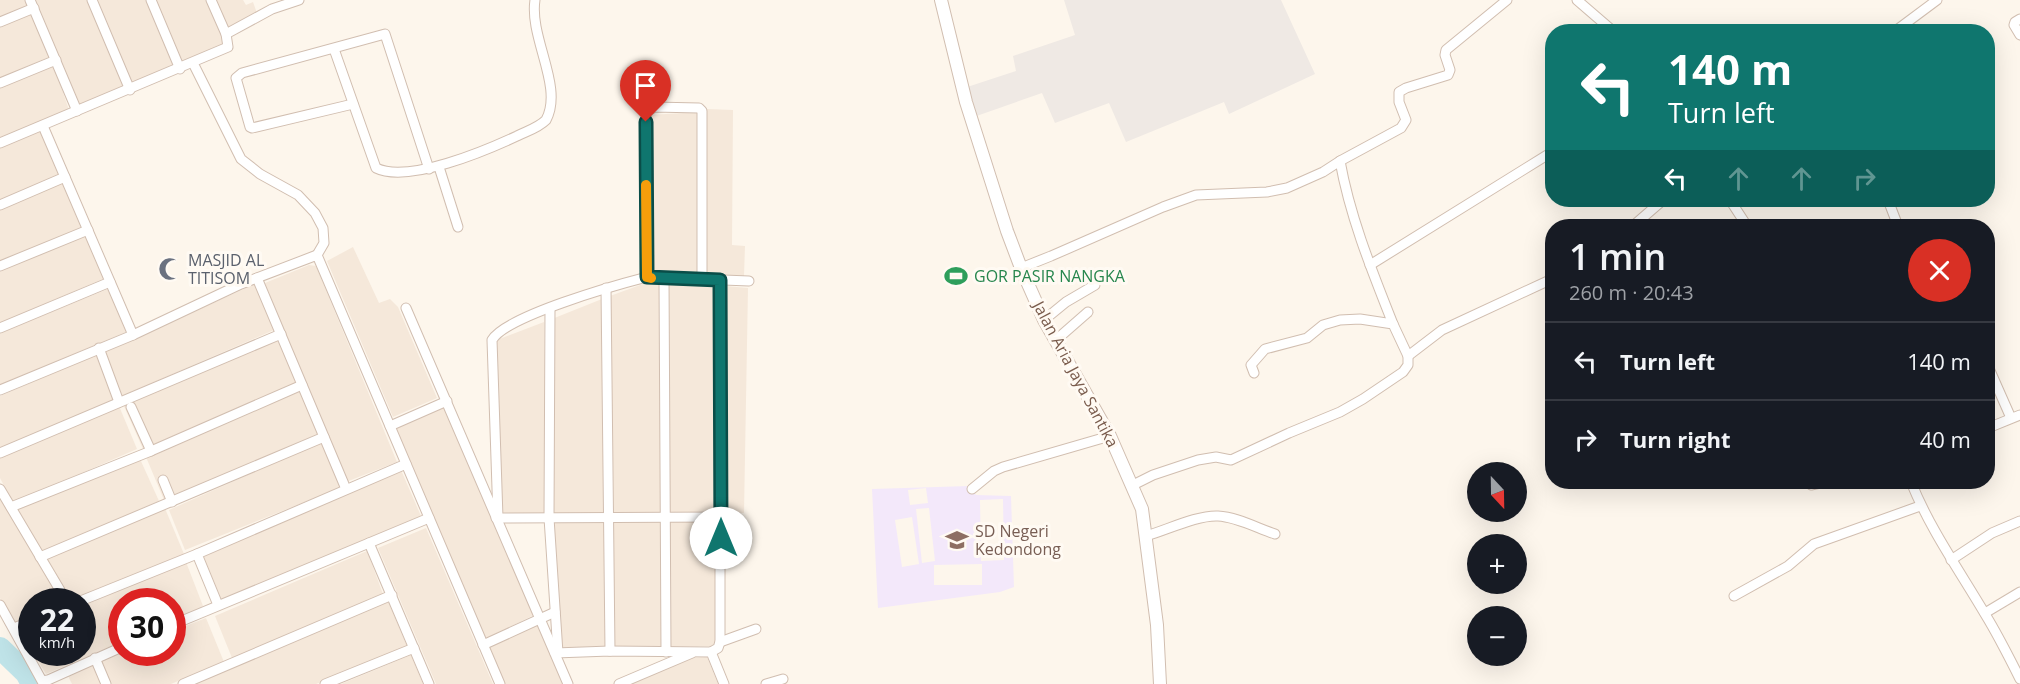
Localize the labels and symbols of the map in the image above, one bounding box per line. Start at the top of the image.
pin [620,60,671,122]
place label: MASJID AL TITISOM [188,249,264,289]
mosque icon: MASJID AL TITISOM [157,256,183,282]
sports icon: GOR PASIR NANGKA [943,263,969,289]
place label: GOR PASIR NANGKA [974,265,1126,287]
street label: Jalan Aria Jaya Santika [1027,295,1124,451]
north arrow [1467,462,1527,522]
position arrow [689,506,753,570]
place label: SD Negeri Kedondong [975,520,1061,560]
school or university icon: SD Negeri Kedondong [944,527,970,553]
speed limit sign: 30 [108,588,186,666]

